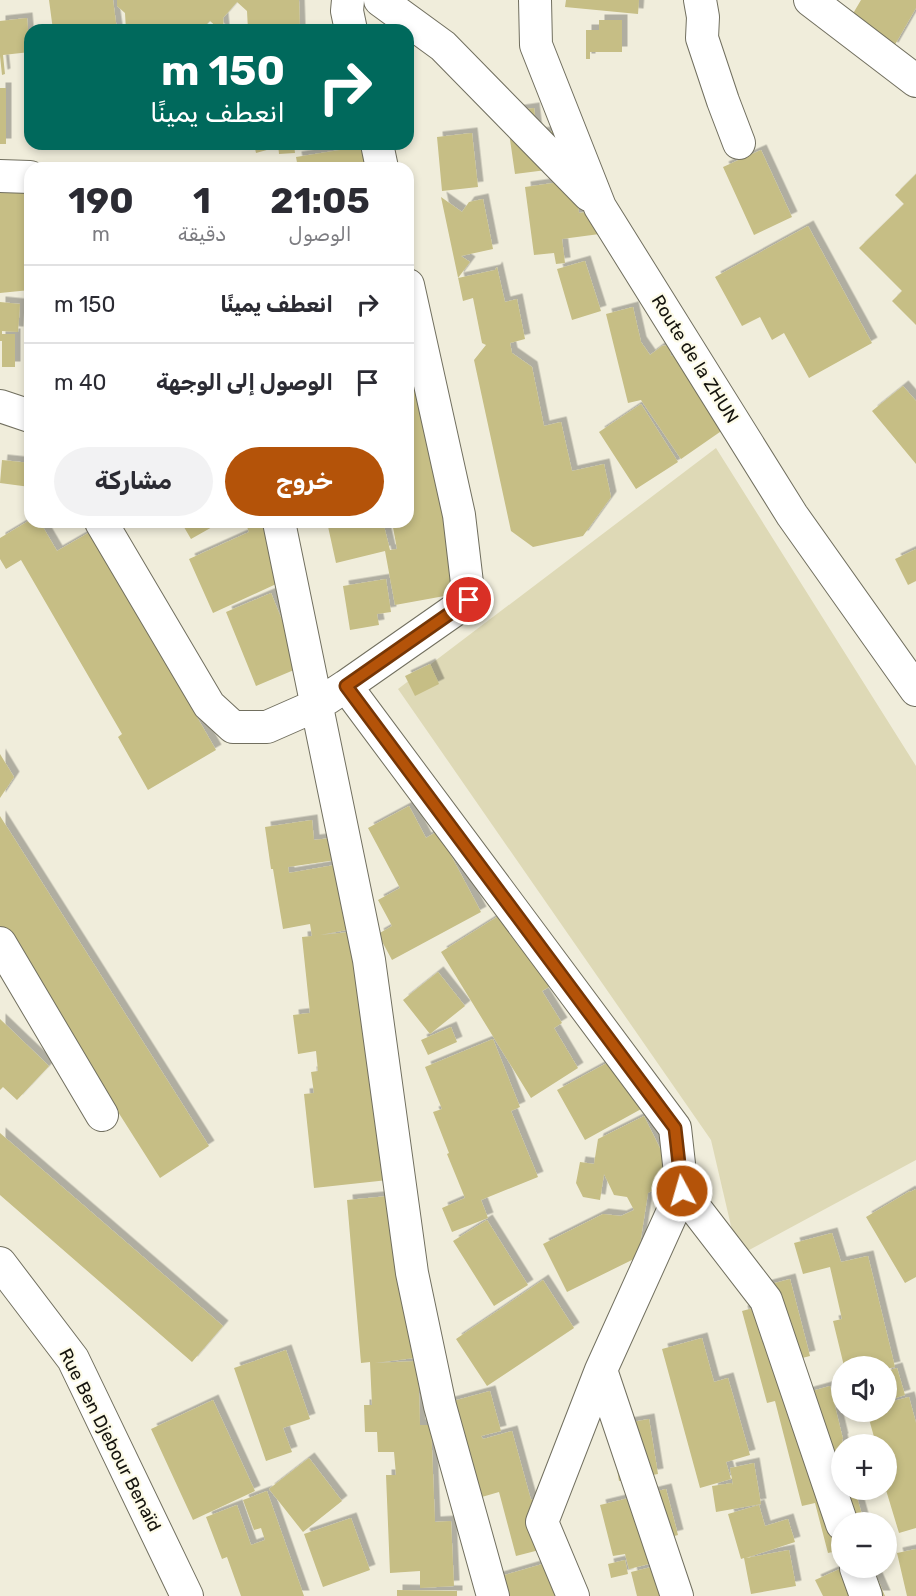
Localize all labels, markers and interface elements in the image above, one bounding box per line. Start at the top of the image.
text: 150 m [161,46,285,96]
icon: right [306,48,384,126]
text: انعطف يمينًا [150,97,285,129]
text: 190 [68,179,134,222]
text: 1 [193,179,211,222]
text: 21:05 [270,179,370,222]
text: m [92,222,110,246]
text: دقيقة [178,222,226,246]
text: الوصول [289,222,352,246]
icon: right [351,288,384,321]
text: 150 m [54,291,115,318]
text: انعطف يمينًا [220,291,333,318]
street label: Route de la ZHUN [647,291,743,427]
icon: arrive [351,366,384,399]
text: 40 m [54,369,107,396]
text: الوصول إلى الوجهة [156,369,333,396]
button: مشاركة [54,447,213,516]
button: خروج [225,447,384,516]
pin [443,574,494,625]
icon: arrive [452,583,485,616]
position arrow [650,1159,714,1223]
street label: Rue Ben Djebour Benaïd [54,1345,166,1535]
map controls [831,1356,897,1578]
button: sound [831,1356,897,1422]
button: + [831,1434,897,1500]
button: − [831,1512,897,1578]

